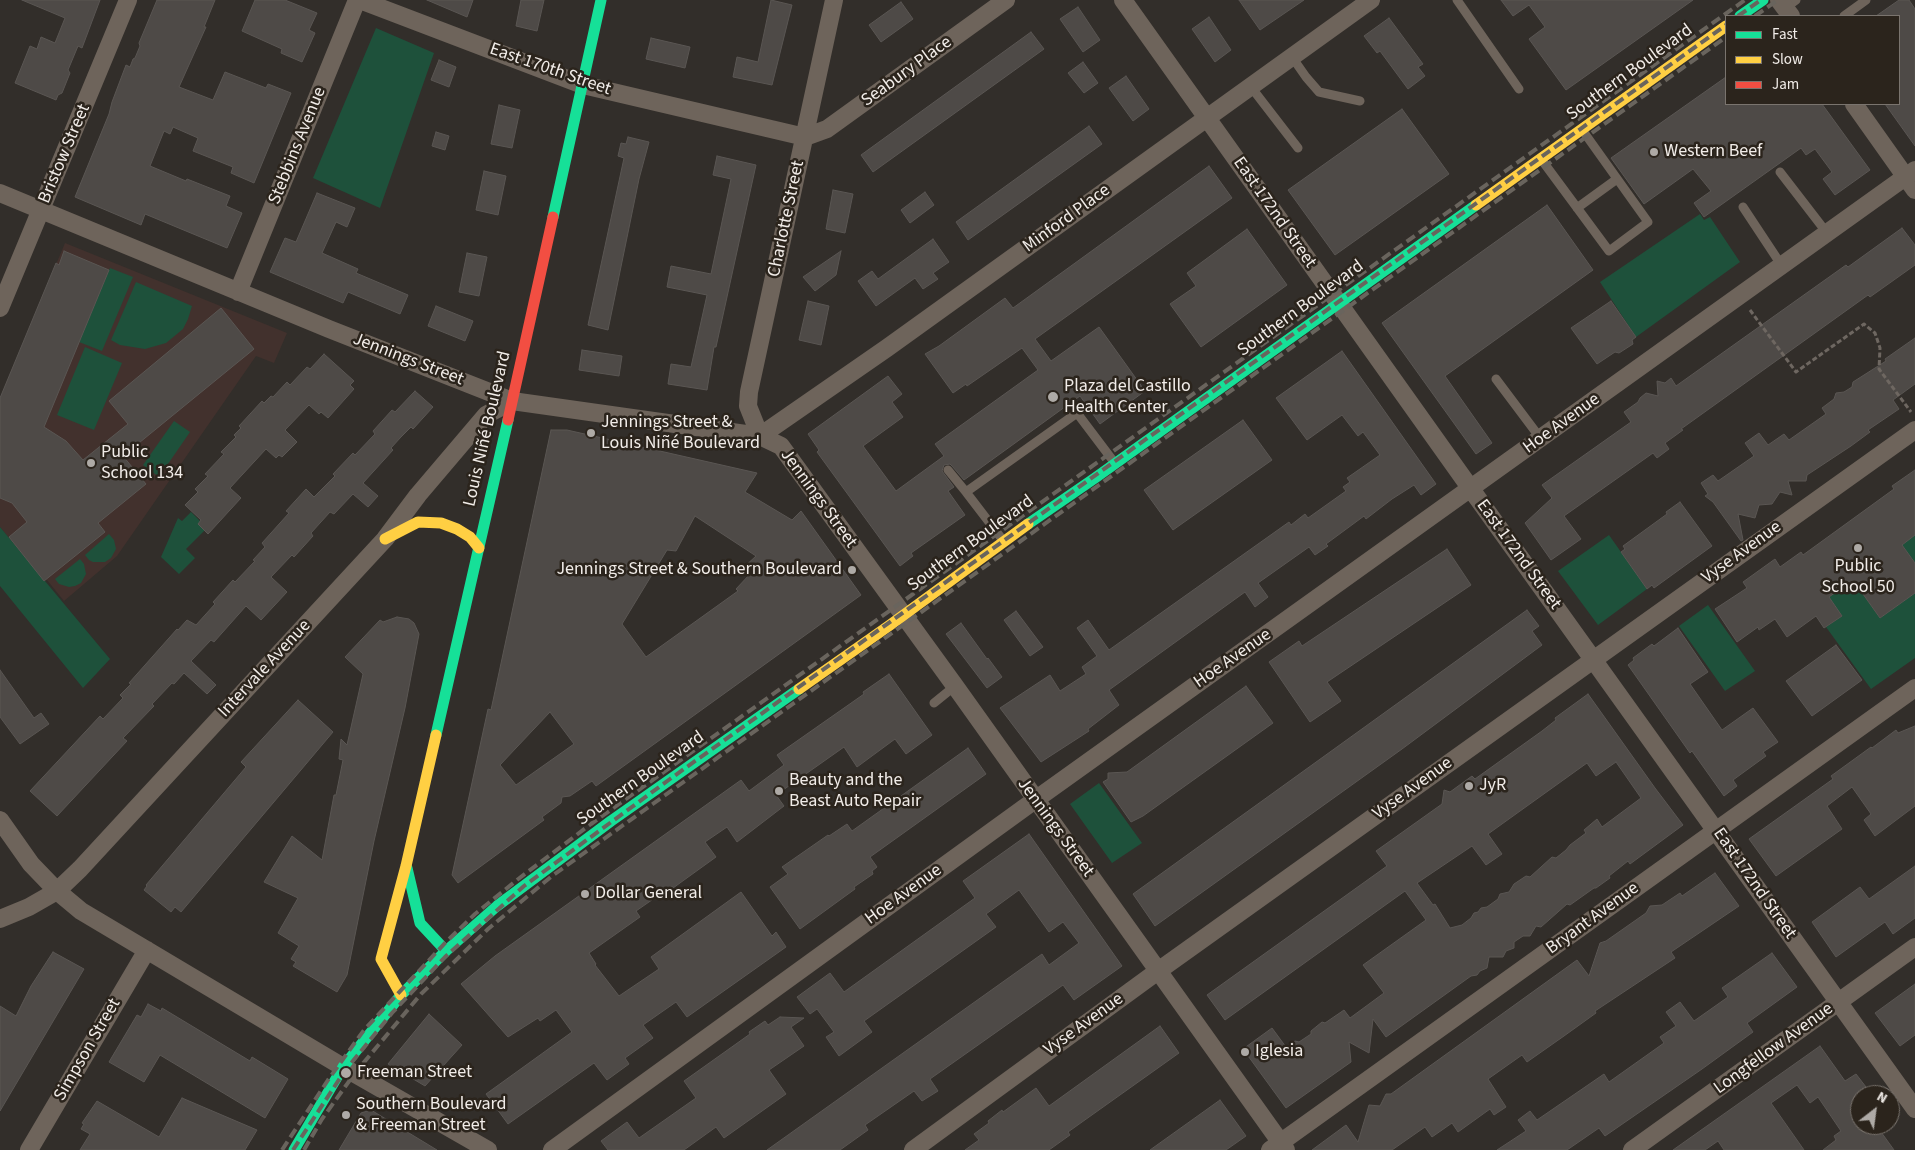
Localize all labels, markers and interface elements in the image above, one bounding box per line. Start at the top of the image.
legend [1725,15,1900,105]
street label: Southern Boulevard [1563,20,1697,126]
text: Fast [1772,24,1798,45]
street label: Seabury Place [858,32,956,112]
street label: East 170th Street [487,39,613,101]
text: Slow [1772,49,1803,70]
text: Jam [1772,74,1799,95]
street label: Stebbins Avenue [265,84,331,208]
street label: Bristow Street [34,101,96,207]
place label: Western Beef [1664,141,1762,163]
marker: Western Beef [1648,146,1660,158]
street label: East 172nd Street [1228,153,1320,273]
street label: Charlotte Street [764,159,810,279]
street label: Minford Place [1019,180,1115,258]
street label: Southern Boulevard [1234,256,1368,362]
street label: Jennings Street [350,329,466,391]
street label: Louis Niñé Boulevard [460,349,516,509]
place label: Plaza del Castillo Health Center [1064,376,1191,418]
street label: Hoe Avenue [1519,389,1605,459]
marker: Plaza del Castillo Health Center [1046,390,1060,404]
place label: Jennings Street & Louis Niñé Boulevard [601,412,760,454]
marker: Jennings Street & Louis Niñé Boulevard [585,427,597,439]
place label: Public School 134 [101,442,183,484]
street label: Jennings Street [775,445,861,553]
marker: Public School 134 [85,457,97,469]
street label: Southern Boulevard [904,491,1038,597]
street label: East 172nd Street [1471,496,1565,614]
street label: Vyse Avenue [1698,517,1786,589]
marker: Public School 50 [1852,542,1864,554]
place label: Public School 50 [1821,556,1895,598]
place label: Jennings Street & Southern Boulevard [556,559,842,581]
marker: Jennings Street & Southern Boulevard [846,564,858,576]
street label: Intervale Avenue [214,616,316,722]
street label: Hoe Avenue [1190,624,1276,694]
street label: Southern Boulevard [573,727,709,831]
street label: Vyse Avenue [1369,753,1457,825]
place label: Beauty and the Beast Auto Repair [789,770,921,812]
street label: Jennings Street [1012,774,1098,882]
place label: JyR [1479,775,1506,797]
marker: JyR [1463,780,1475,792]
marker: Beauty and the Beast Auto Repair [773,785,785,797]
street label: East 172nd Street [1708,824,1800,944]
street label: Hoe Avenue [861,860,947,930]
street label: Bryant Avenue [1542,878,1644,960]
place label: Dollar General [595,883,702,905]
marker: Dollar General [579,888,591,900]
street label: Vyse Avenue [1040,989,1128,1061]
street label: Simpson Street [50,995,126,1105]
street label: Longfellow Avenue [1710,999,1838,1099]
place label: Iglesia [1255,1041,1303,1063]
marker: Iglesia [1239,1046,1251,1058]
place label: Freeman Street [357,1062,472,1084]
marker: Freeman Street [339,1066,353,1080]
north arrow [1850,1085,1900,1135]
text: N [1873,1087,1891,1109]
place label: Southern Boulevard & Freeman Street [356,1094,507,1136]
marker: Southern Boulevard & Freeman Street [340,1109,352,1121]

